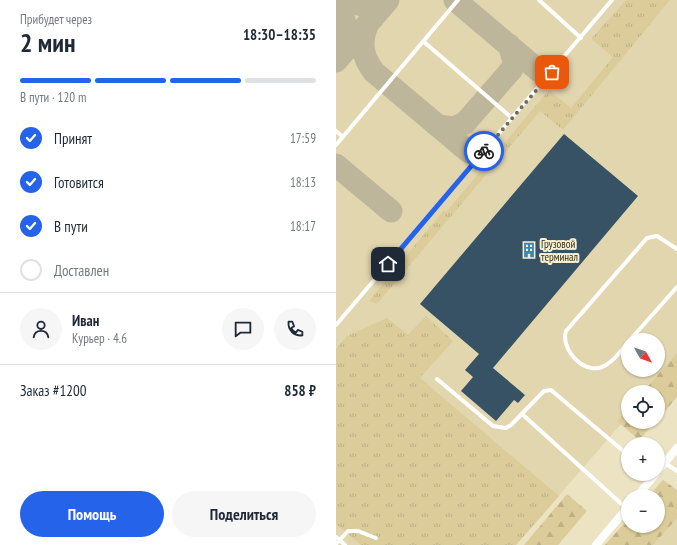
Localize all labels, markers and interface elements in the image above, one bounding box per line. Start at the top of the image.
text: Прибудет через [20,11,92,28]
text: 18:30–18:35 [243,25,316,44]
text: 2 мин [20,26,75,59]
pin [535,55,569,89]
icon: bag [541,61,563,83]
text: В пути · 120 m [20,89,86,106]
icon: check [20,127,42,149]
text: Принят [54,129,92,148]
text: 17:59 [290,130,316,147]
courier [464,131,504,171]
icon: bike [473,140,495,162]
icon: check [20,171,42,193]
text: Готовится [54,173,104,192]
text: 18:13 [290,174,316,191]
icon: check [20,215,42,237]
text: В пути [54,217,88,236]
text: 18:17 [290,218,316,235]
place label: Грузовой терминал [541,237,578,264]
building icon: Грузовой терминал [520,241,538,259]
pin [371,247,405,281]
icon: home [377,253,399,275]
text: Доставлен [54,261,109,280]
button: person [20,308,62,350]
button: chat [222,308,264,350]
button: phone [274,308,316,350]
text: Иван [72,311,99,330]
text: Курьер · 4.6 [72,330,127,347]
north arrow [621,333,665,377]
map controls [621,333,665,533]
text: Заказ #1200 [20,381,87,400]
text: 858 ₽ [284,381,316,400]
button: locate [621,385,665,429]
button: + [621,437,665,481]
button: − [621,489,665,533]
button: Помощь [20,491,164,537]
button: Поделиться [172,491,316,537]

